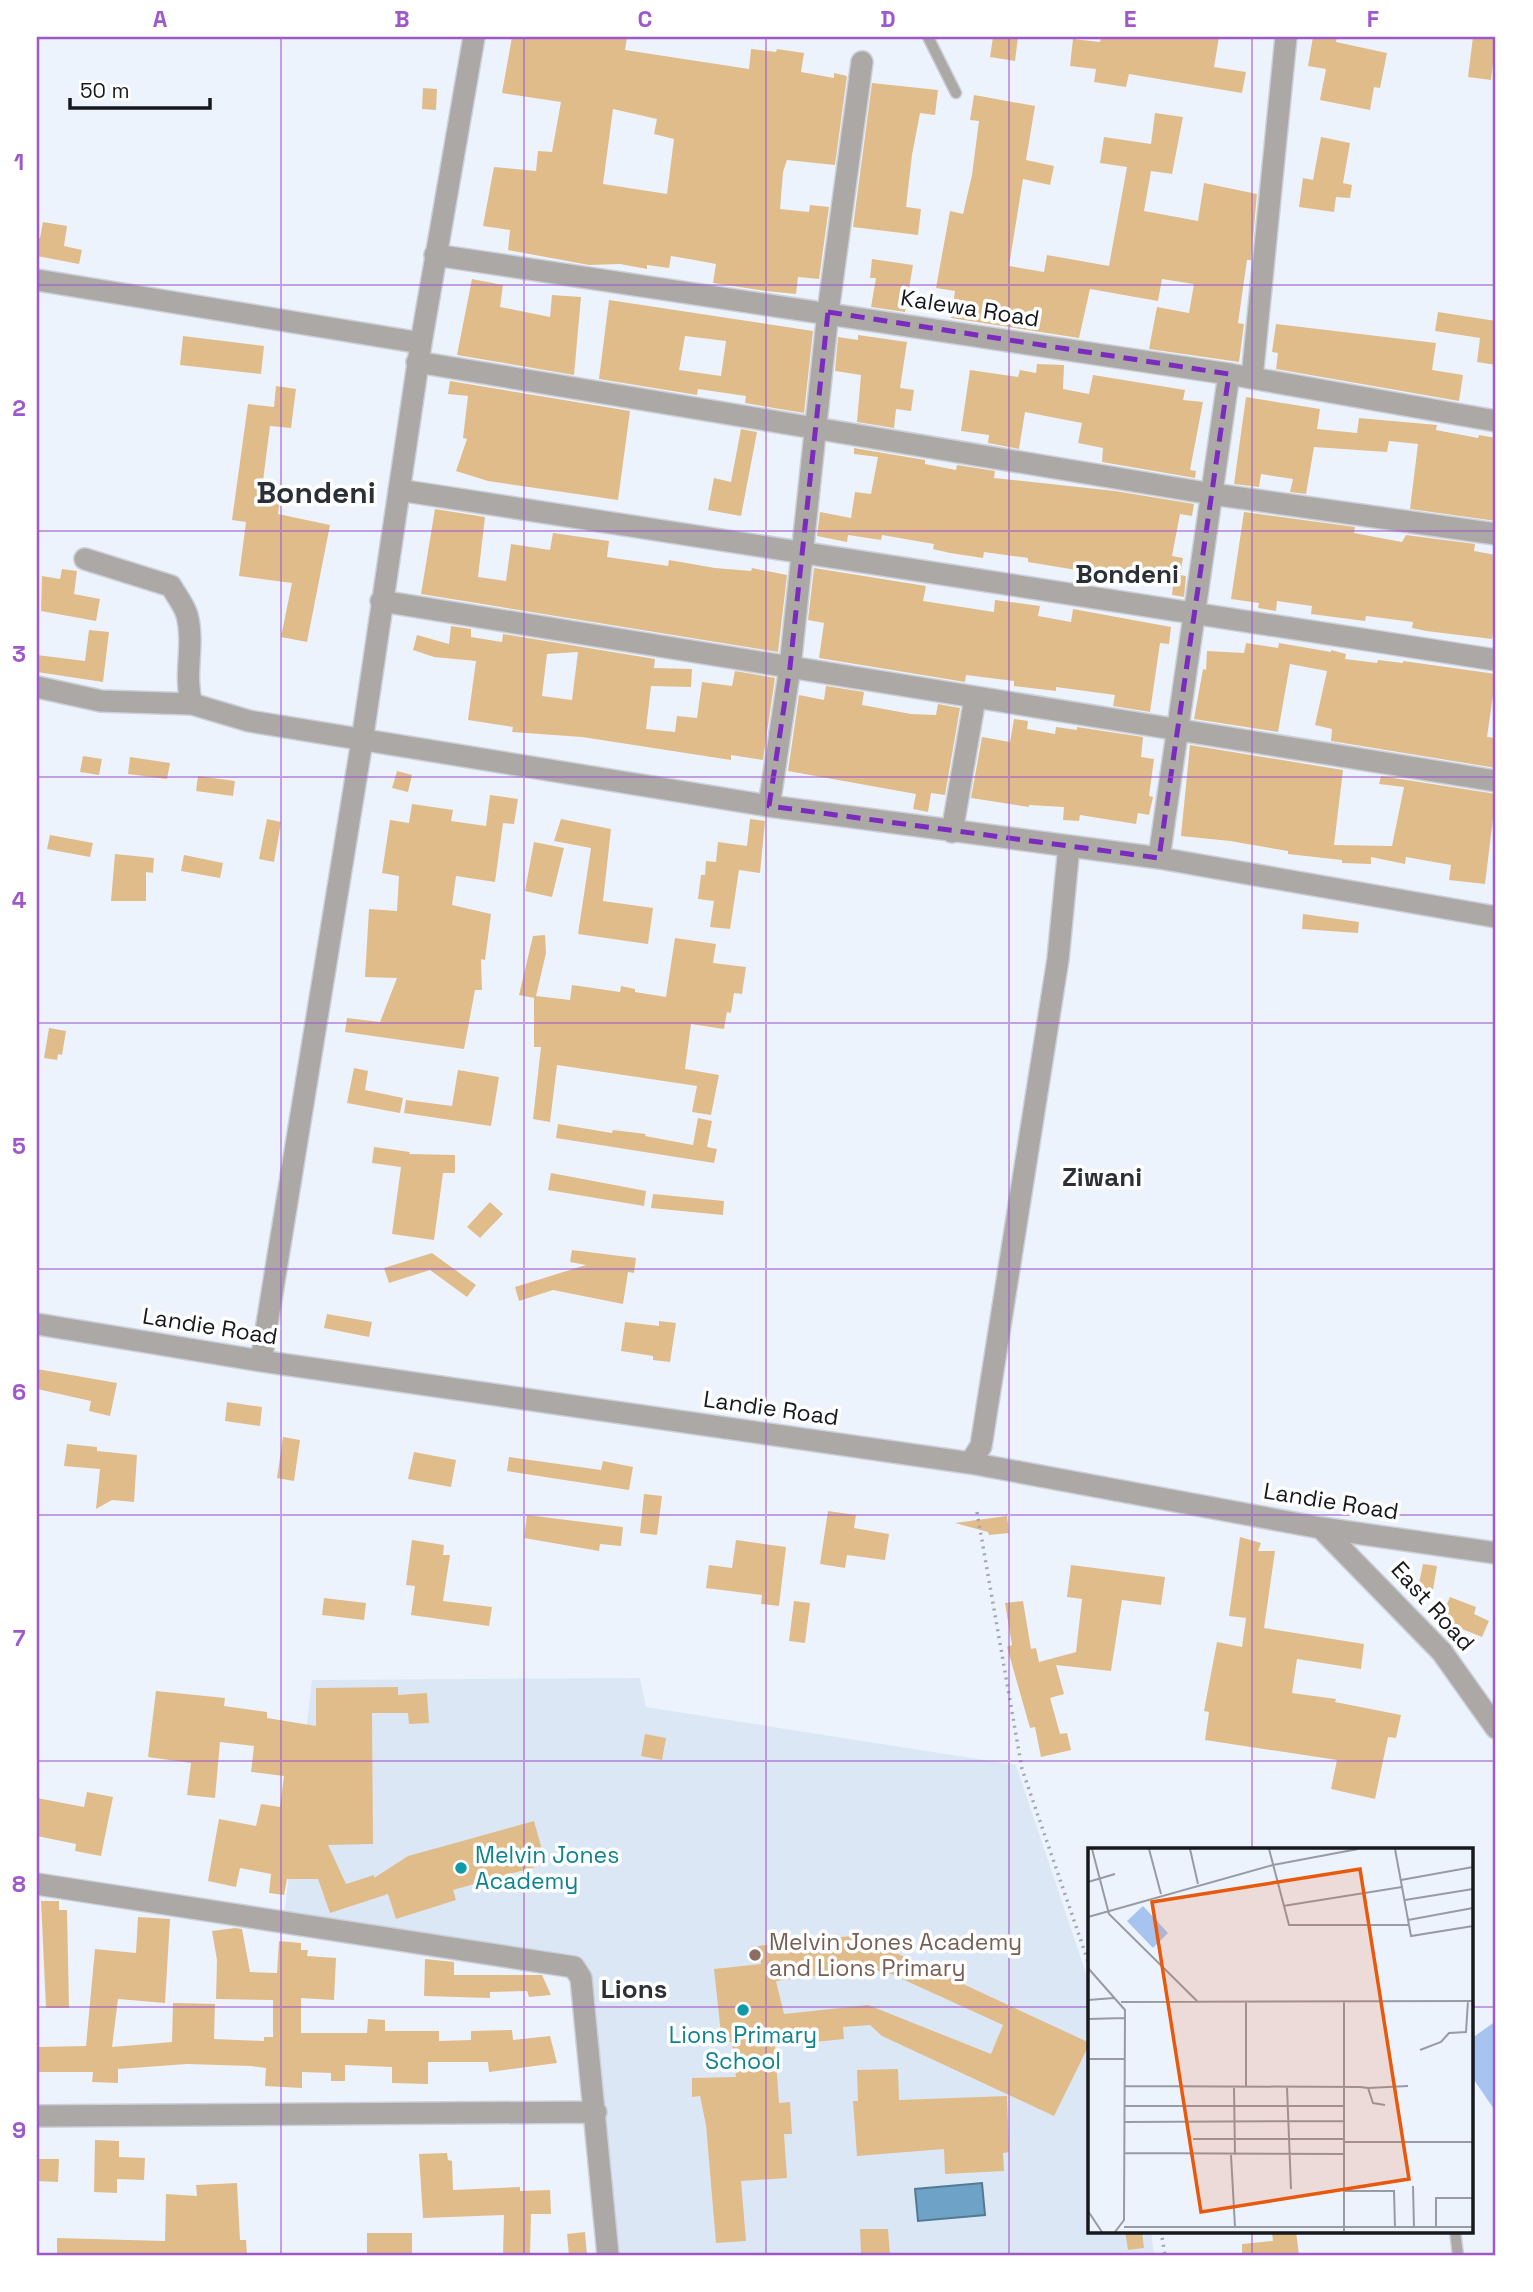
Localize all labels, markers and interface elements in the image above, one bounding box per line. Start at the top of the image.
text: A [153,4,168,34]
text: B [394,4,410,34]
text: C [638,4,652,34]
text: D [880,4,896,34]
text: E [1124,4,1136,34]
text: F [1367,4,1379,34]
scale bar [70,66,210,110]
text: 50 m [80,77,130,104]
text: 1 [14,147,24,177]
street label: Kalewa Road [898,282,1042,334]
text: 2 [12,393,26,423]
district label: Bondeni [256,473,376,512]
district label: Bondeni [1075,557,1179,591]
text: 3 [12,639,26,669]
text: 4 [12,885,27,915]
text: 5 [12,1131,26,1161]
district label: Ziwani [1062,1160,1142,1194]
street label: Landie Road [140,1301,280,1351]
text: 6 [12,1377,26,1407]
street label: Landie Road [701,1384,841,1432]
street label: Landie Road [1261,1476,1401,1526]
street label: East Road [1385,1555,1481,1657]
text: 7 [13,1623,26,1653]
place label: Melvin Jones Academy [475,1840,619,1896]
inset map [1088,1848,1474,2232]
marker: Melvin Jones Academy [453,1860,469,1876]
text: 8 [12,1869,26,1899]
place label: Melvin Jones Academy and Lions Primary [769,1927,1022,1983]
marker: Melvin Jones Academy and Lions Primary [747,1947,763,1963]
district label: Lions [601,1972,667,2006]
marker: Lions Primary School [735,2002,751,2018]
place label: Lions Primary School [669,2020,817,2076]
text: 9 [12,2115,26,2145]

